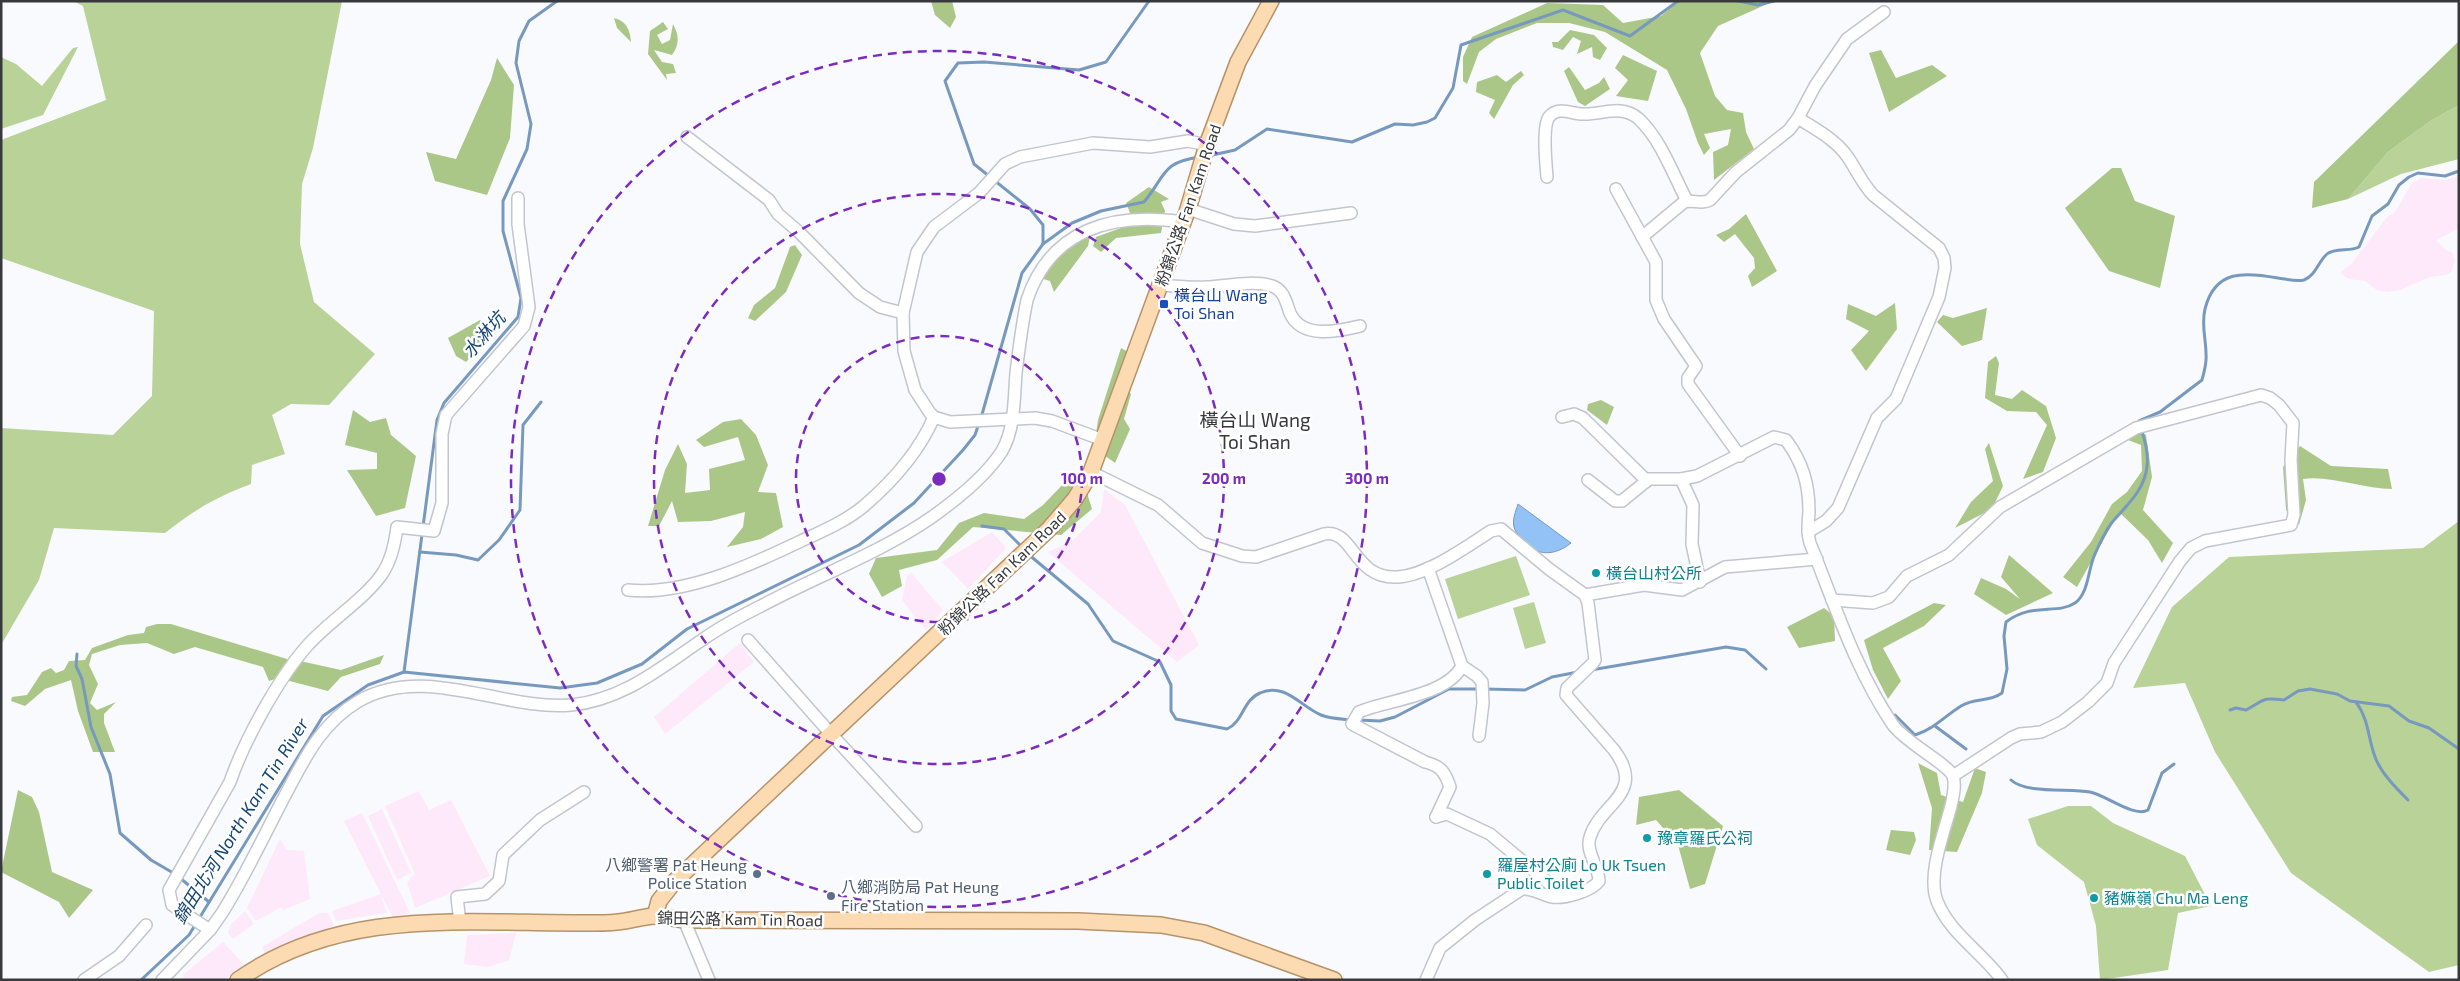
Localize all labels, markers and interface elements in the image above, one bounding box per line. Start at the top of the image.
street label: 粉錦公路 Fan Kam Road [1151,121,1224,288]
place label: 橫台山 Wang Toi Shan [1174,285,1268,322]
marker: 橫台山 Wang Toi Shan [1158,298,1170,310]
water label: 水淋坑 [457,304,511,362]
district label: 橫台山 Wang Toi Shan [1199,408,1311,453]
text: 100 m [1061,469,1103,487]
text: 200 m [1202,469,1246,487]
text: 300 m [1345,469,1389,487]
centre of rings [930,470,948,488]
street label: 粉錦公路 Fan Kam Road [934,507,1069,639]
place label: 橫台山村公所 [1606,563,1702,582]
marker: 橫台山村公所 [1590,567,1602,579]
water label: 錦田北河 North Kam Tin River [168,713,313,927]
place label: 豫章羅氏公祠 [1657,828,1753,847]
marker: 豫章羅氏公祠 [1641,832,1653,844]
place label: 八鄉警署 Pat Heung Police Station [605,855,747,892]
place label: 羅屋村公廁 Lo Uk Tsuen Public Toilet [1497,855,1666,892]
marker: 八鄉警署 Pat Heung Police Station [751,868,763,880]
marker: 羅屋村公廁 Lo Uk Tsuen Public Toilet [1481,868,1493,880]
place label: 八鄉消防局 Pat Heung Fire Station [841,877,999,914]
place label: 豬嫲嶺 Chu Ma Leng [2104,888,2248,907]
marker: 八鄉消防局 Pat Heung Fire Station [825,890,837,902]
marker: 豬嫲嶺 Chu Ma Leng [2088,892,2100,904]
street label: 錦田公路 Kam Tin Road [657,908,823,929]

